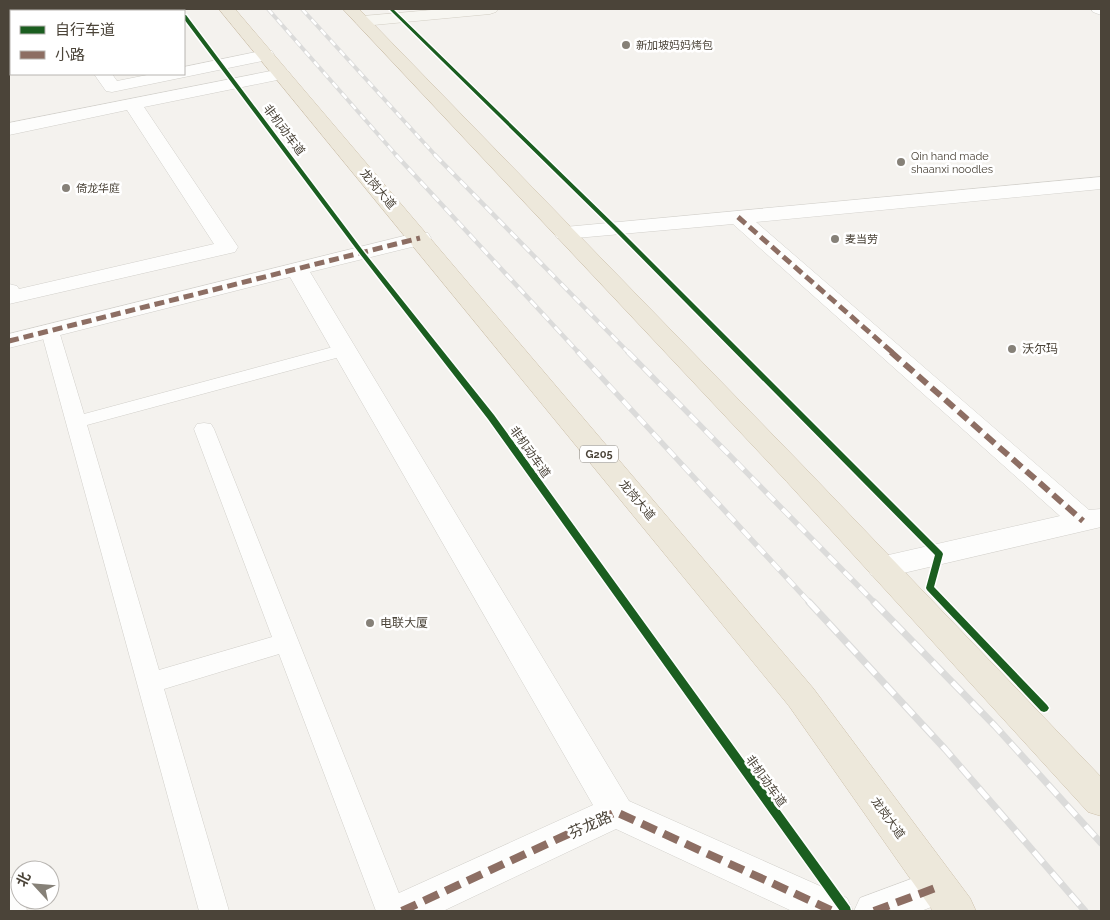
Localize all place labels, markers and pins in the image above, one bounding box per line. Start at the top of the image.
marker: 新加坡妈妈烤包 [620,39,632,51]
place label: 新加坡妈妈烤包 [636,39,713,52]
place label: Qin hand made shaanxi noodles [911,150,993,176]
marker: Qin hand made shaanxi noodles [895,156,907,168]
marker: 倚龙华庭 [60,182,72,194]
place label: 倚龙华庭 [76,182,120,195]
marker: 麦当劳 [829,233,841,245]
place label: 麦当劳 [845,233,878,246]
place label: 沃尔玛 [1022,342,1058,356]
marker: 沃尔玛 [1006,343,1018,355]
place label: 电联大厦 [380,616,428,630]
marker: 电联大厦 [364,617,376,629]

